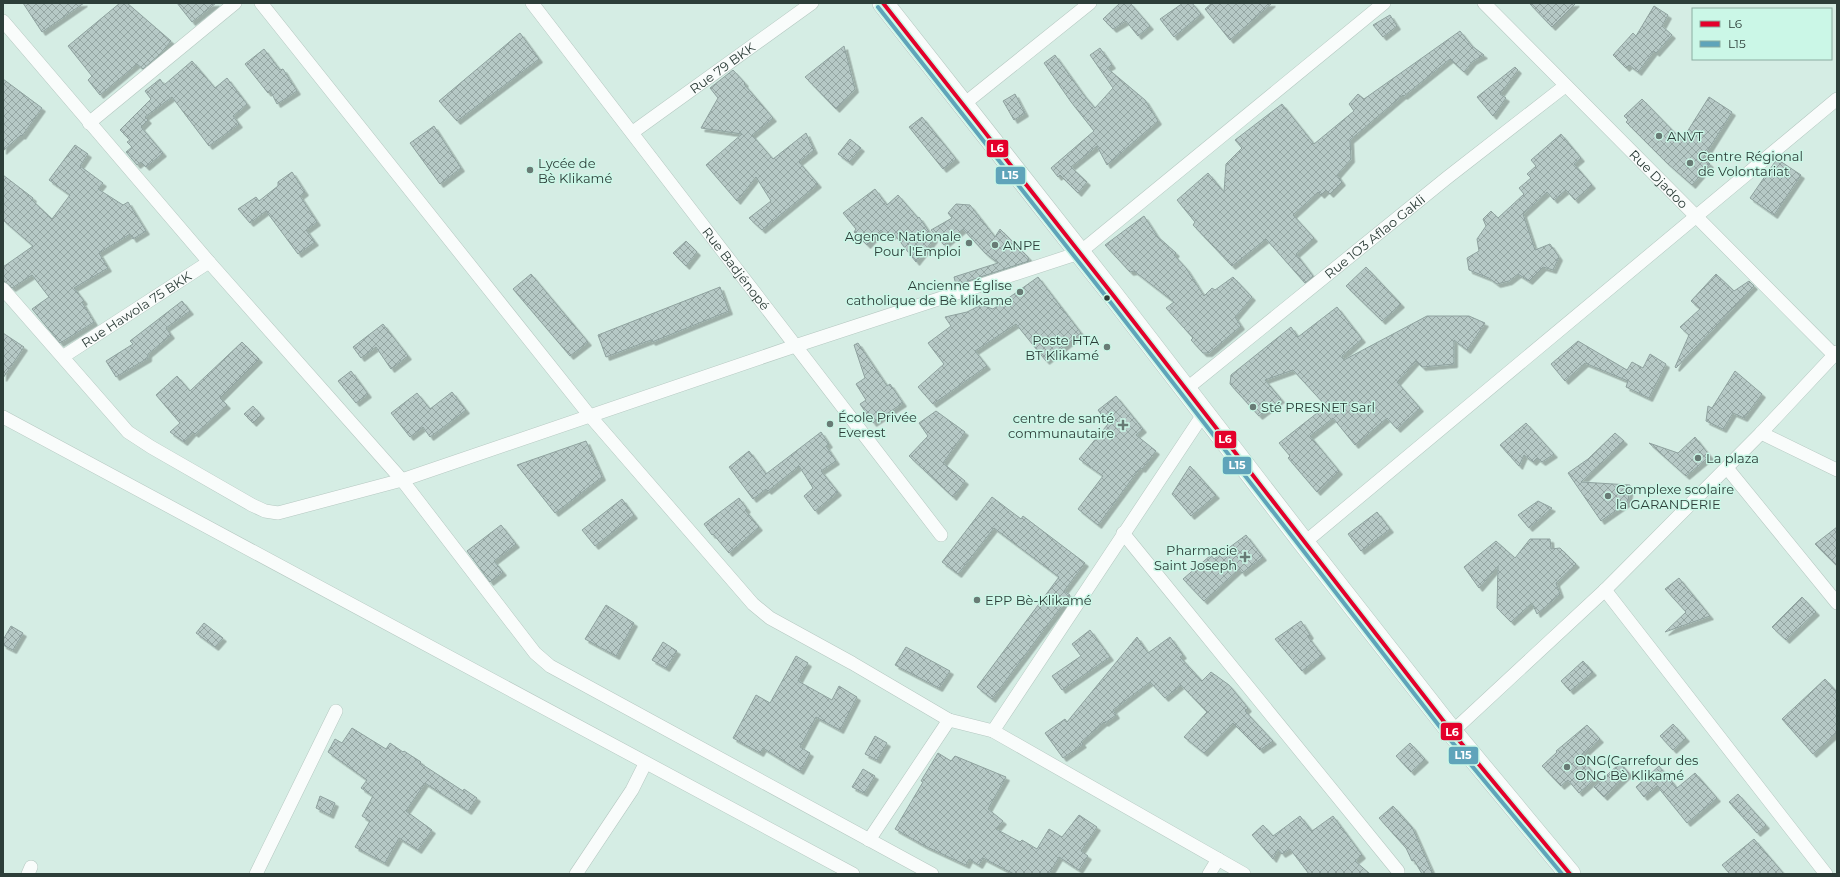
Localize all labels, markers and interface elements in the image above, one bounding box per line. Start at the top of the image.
legend [1692,8,1832,60]
text: L6 [1728,16,1742,31]
text: L15 [1728,36,1746,51]
street label: Rue 79 BKK [686,38,759,97]
place label: ANVT [1667,128,1704,144]
marker: ANVT [1654,131,1664,141]
line badge: L6 [986,139,1009,158]
text: L6 [990,141,1004,155]
street label: Rue Djadoo [1626,146,1692,212]
place label: Centre Régional de Volontariat [1698,148,1803,179]
place label: Lycée de Bè Klikamé [538,155,612,186]
marker: Centre Régional de Volontariat [1685,158,1695,168]
marker: Lycée de Bè Klikamé [525,165,535,175]
line badge: L15 [995,166,1026,185]
text: L15 [1001,168,1019,182]
street label: Rue 1O3 Aflao Gakli [1321,191,1428,282]
street label: Rue Badjénopé [699,224,773,314]
place label: Agence Nationale Pour l'Emploi [845,228,961,259]
place label: ANPE [1003,237,1041,253]
marker: Agence Nationale Pour l'Emploi [964,238,974,248]
marker: ANPE [990,240,1000,250]
street label: Rue Hawola 75 BKK [78,267,195,351]
place label: Ancienne Église catholique de Bè klikame [846,277,1012,308]
marker: Ancienne Église catholique de Bè klikame [1015,287,1025,297]
unlabelled marker [1102,293,1112,303]
place label: Poste HTA BT Klikamé [1025,332,1100,363]
marker: Poste HTA BT Klikamé [1102,342,1112,352]
place label: Sté PRESNET Sarl [1261,399,1375,415]
marker: Sté PRESNET Sarl [1248,402,1258,412]
place label: École Privée Everest [838,409,917,440]
place label: centre de santé communautaire [1008,410,1114,441]
marker: École Privée Everest [825,419,835,429]
marker: centre de santé communautaire [1117,419,1129,431]
line badge: L6 [1214,430,1237,449]
text: L6 [1218,432,1232,446]
place label: La plaza [1706,450,1759,466]
marker: La plaza [1693,453,1703,463]
line badge: L15 [1222,456,1252,475]
text: L15 [1228,458,1246,472]
place label: Complexe scolaire la GARANDERIE [1616,481,1734,512]
marker: Complexe scolaire la GARANDERIE [1603,491,1613,501]
place label: Pharmacie Saint Joseph [1154,542,1237,573]
marker: Pharmacie Saint Joseph [1240,552,1250,562]
place label: EPP Bè-Klikamé [985,592,1092,608]
marker: EPP Bè-Klikamé [972,595,982,605]
line badge: L6 [1440,722,1463,741]
text: L6 [1445,725,1459,739]
line badge: L15 [1448,746,1479,765]
text: L15 [1454,748,1472,762]
place label: ONG(Carrefour des ONG Bè Klikamé [1575,752,1698,783]
marker: ONG(Carrefour des ONG Bè Klikamé [1562,762,1572,772]

